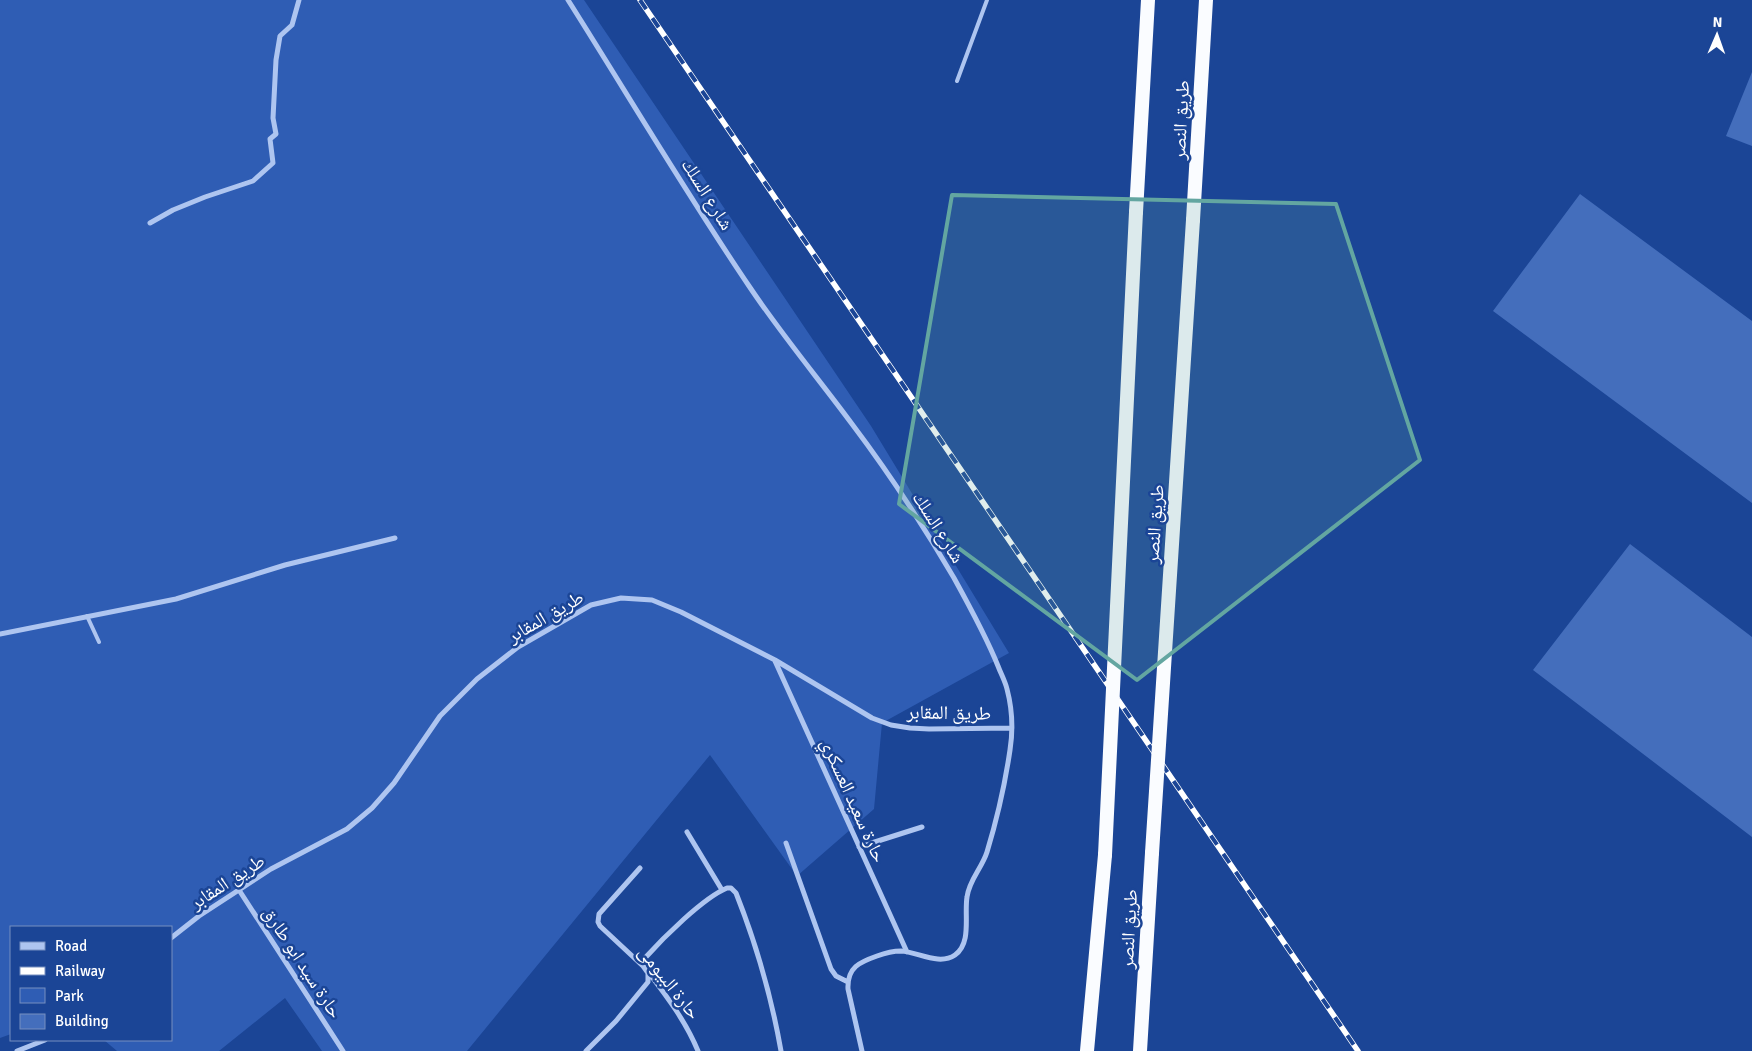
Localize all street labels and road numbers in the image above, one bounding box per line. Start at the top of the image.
street label: طريق النصر [1167,80,1195,161]
street label: شارع السلك [676,154,739,235]
street label: طريق النصر [1140,483,1170,566]
street label: شارع السلك [907,487,970,568]
street label: طريق المقابر [502,585,588,649]
street label: طريق المقابر [905,700,991,726]
street label: حارة سعيد العسكري [812,734,891,868]
street label: طريق المقابر [185,849,270,915]
street label: طريق النصر [1115,889,1143,970]
street label: حارة سيد ابو طارق [257,902,347,1023]
street label: حارة البيومى [633,941,706,1025]

